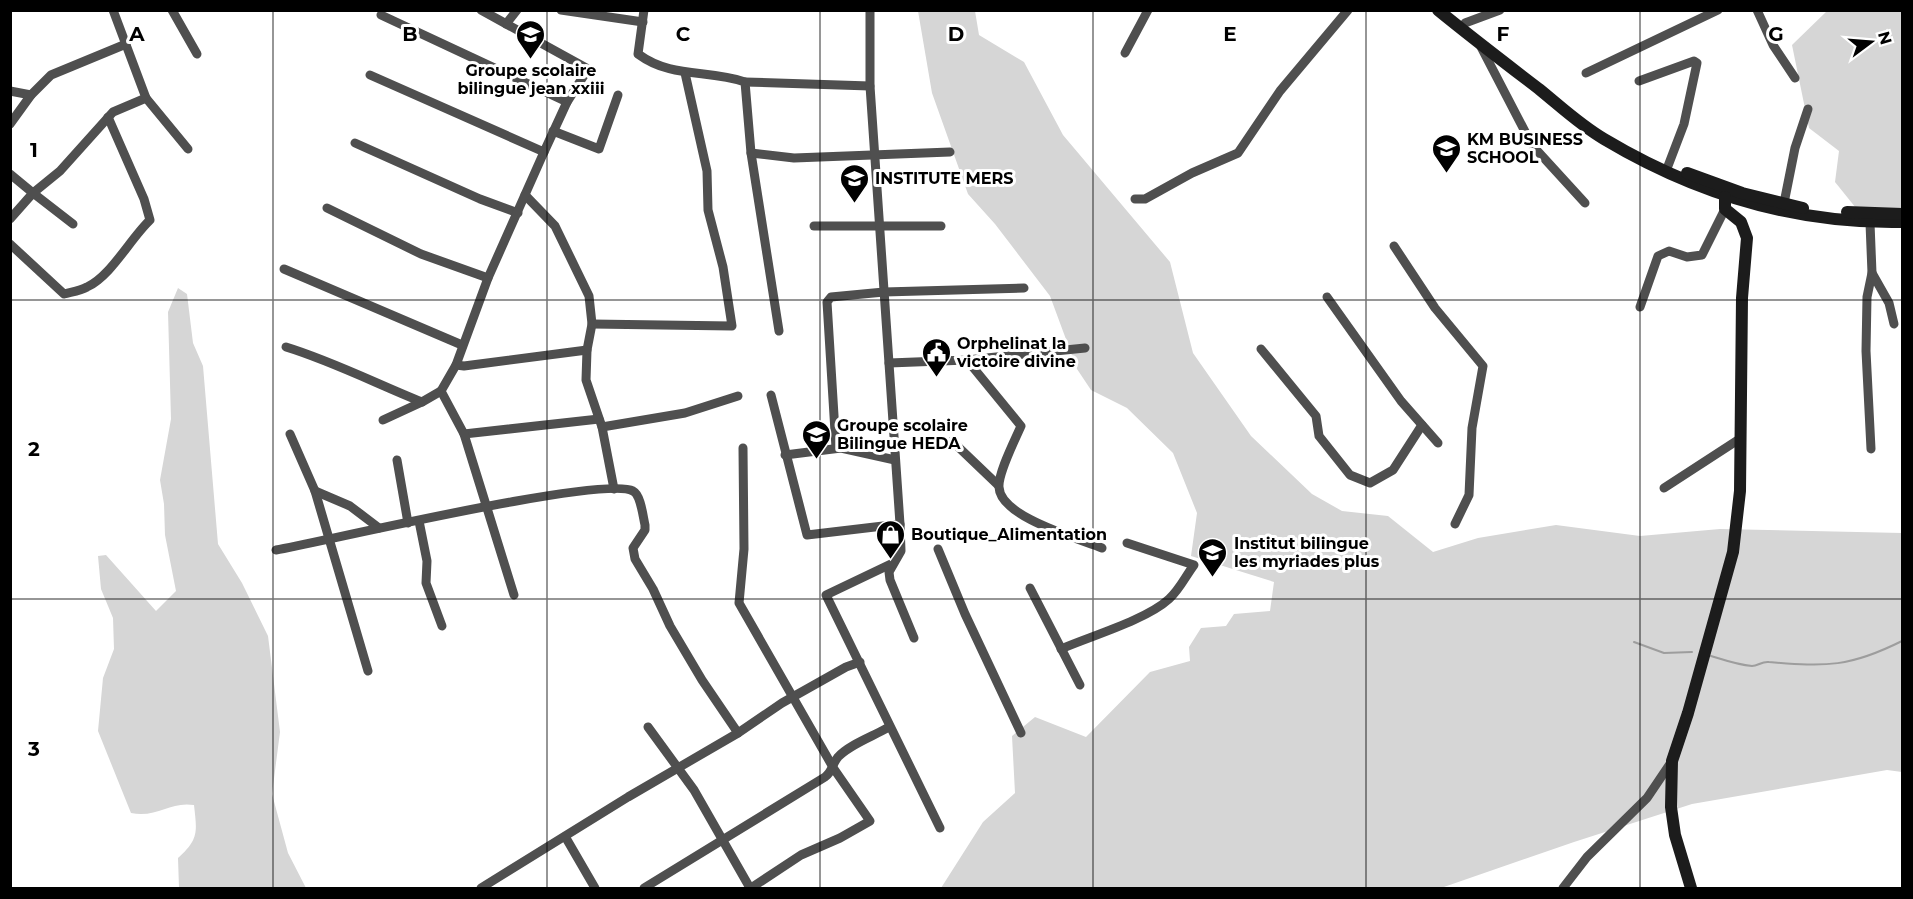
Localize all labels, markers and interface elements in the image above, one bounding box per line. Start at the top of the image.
north arrow [1841,12,1901,72]
school or university icon: Groupe scolaire bilingue jean xxiii [515,18,547,60]
text: A [128,22,145,46]
text: B [402,22,418,46]
text: C [676,22,691,46]
text: D [948,22,964,46]
text: E [1223,22,1237,46]
text: F [1497,22,1510,46]
text: G [1768,22,1784,46]
text: N [1874,29,1896,47]
place label: Groupe scolaire bilingue jean xxiii [457,61,605,98]
place label: KM BUSINESS SCHOOL [1467,130,1583,167]
school or university icon: KM BUSINESS SCHOOL [1430,132,1462,174]
text: 1 [30,138,38,162]
school or university icon: INSTITUTE MERS [838,162,870,204]
place label: INSTITUTE MERS [875,169,1014,188]
place label: Orphelinat la victoire divine [956,334,1076,371]
public building icon: Orphelinat la victoire divine [920,336,952,378]
place label: Groupe scolaire Bilingue HEDA [837,416,968,453]
school or university icon: Groupe scolaire Bilingue HEDA [800,418,832,460]
text: 2 [28,437,40,461]
shop icon: Boutique_Alimentation [874,518,906,560]
place label: Boutique_Alimentation [911,525,1107,544]
place label: Institut bilingue les myriades plus [1234,534,1380,571]
school or university icon: Institut bilingue les myriades plus [1197,536,1229,578]
text: 3 [27,737,40,761]

